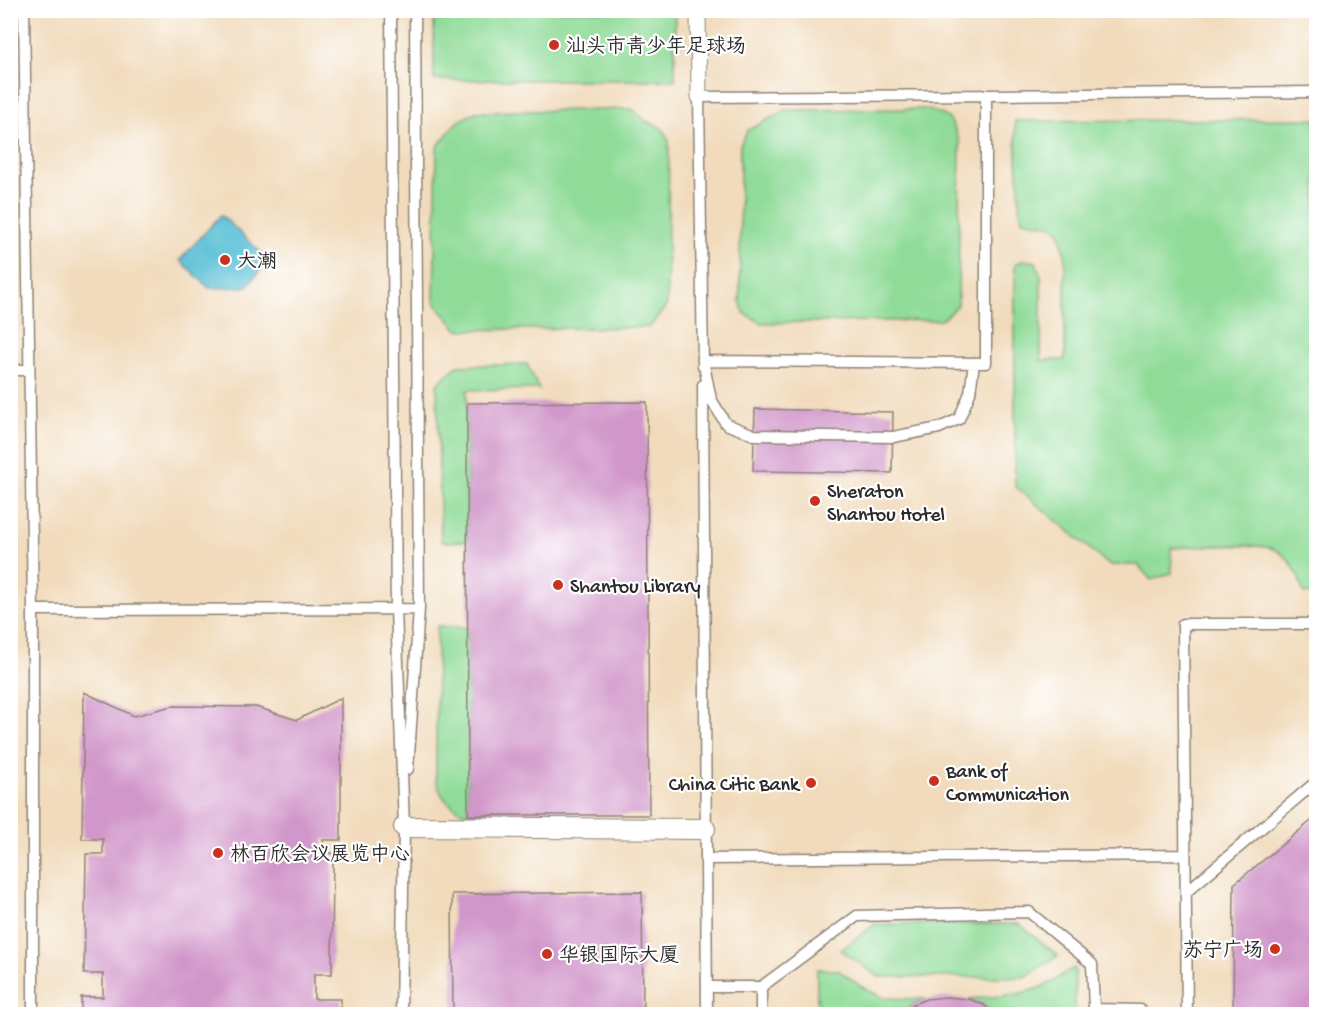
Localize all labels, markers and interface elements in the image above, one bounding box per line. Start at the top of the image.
place label: 汕头市青少年足球场 [566,35,746,60]
marker: 汕头市青少年足球场 [547,38,561,52]
place label: 大潮 [237,251,277,275]
marker: 大潮 [218,253,232,267]
place label: Sheraton Shantou Hotel [827,482,945,528]
marker: Sheraton Shantou Hotel [808,494,822,508]
place label: Shantou Library [570,577,701,600]
marker: Shantou Library [551,578,565,592]
place label: Bank of Communication [945,762,1070,808]
marker: Bank of Communication [927,774,941,788]
place label: China Citic Bank [669,775,801,798]
marker: China Citic Bank [804,776,818,790]
place label: 林百欣会议展览中心 [230,843,410,868]
marker: 林百欣会议展览中心 [211,846,225,860]
place label: 苏宁广场 [1183,939,1263,964]
marker: 苏宁广场 [1268,942,1282,956]
place label: 华银国际大厦 [559,945,679,969]
marker: 华银国际大厦 [540,947,554,961]

